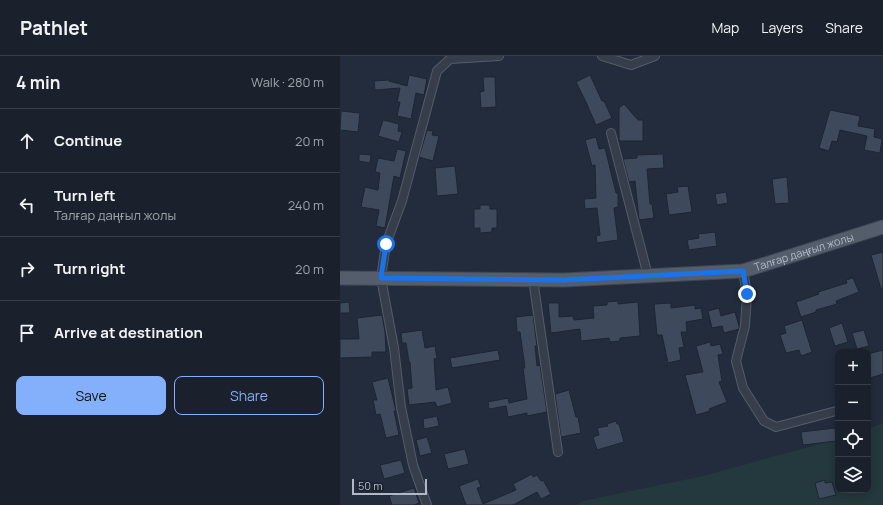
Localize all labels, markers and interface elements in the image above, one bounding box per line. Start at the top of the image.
text: Pathlet [20,15,88,41]
text: Map [711,18,739,37]
text: Layers [761,18,803,37]
text: Share [825,18,863,37]
text: 4 min [16,71,60,94]
text: Walk · 280 m [251,73,324,91]
icon: ahead [16,130,38,152]
text: Continue [54,130,122,151]
text: 20 m [295,132,324,150]
text: Turn left [54,185,116,206]
icon: left [16,194,38,216]
text: 240 m [288,196,324,214]
text: Талғар даңғыл жолы [54,206,176,224]
street label: Талғар даңғыл жолы [752,229,855,274]
route start [377,235,395,253]
icon: right [16,258,38,280]
text: Turn right [54,258,125,279]
text: 20 m [295,260,324,278]
route end [738,285,756,303]
icon: arrive [16,322,38,344]
text: Arrive at destination [54,322,203,343]
map controls [835,349,871,493]
button: + [835,349,871,385]
button: Save [16,376,166,415]
button: Share [174,376,324,415]
button: − [835,385,871,421]
button: locate [835,421,871,457]
button: layers [835,457,871,493]
scale bar [352,477,427,496]
text: 50 m [358,478,383,493]

